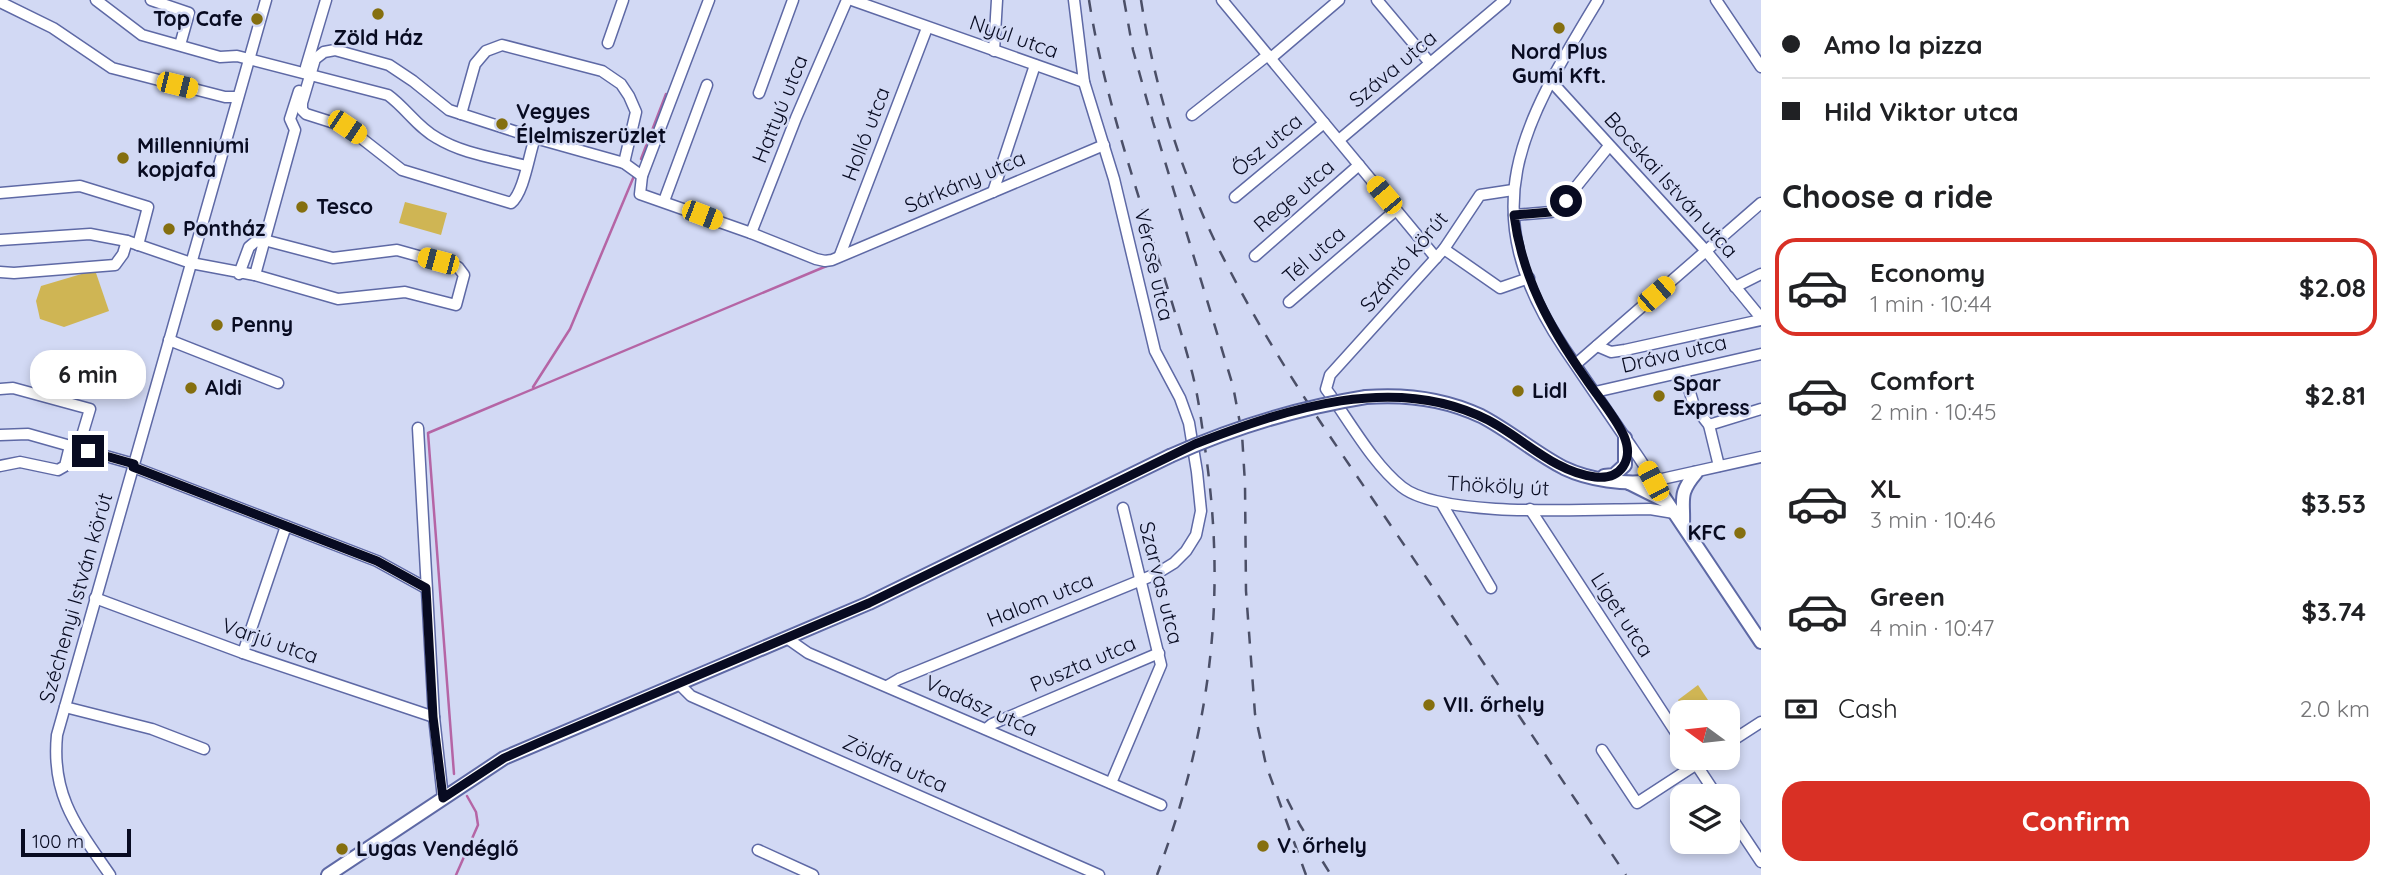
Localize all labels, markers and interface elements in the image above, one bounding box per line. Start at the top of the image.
place label: Top Cafe [153,5,243,31]
marker: Zöld Ház [370,6,386,22]
street label: Nyúl utca [966,9,1062,63]
marker: Top Cafe [249,11,265,27]
marker: Nord Plus Gumi Kft. [1551,20,1567,36]
place label: Zöld Ház [333,24,423,50]
street label: Száva utca [1343,24,1441,112]
text: Amo la pizza [1824,28,1983,61]
place label: Nord Plus Gumi Kft. [1511,38,1607,88]
street label: Hattyú utca [746,51,813,166]
car [155,70,200,100]
street label: Holló utca [835,83,895,184]
text: Hild Viktor utca [1824,95,2019,128]
place label: Vegyes Élelmiszerüzlet [516,98,666,148]
street label: Bocskai István utca [1599,106,1744,263]
car [324,107,371,147]
street label: Ősz utca [1226,107,1307,181]
marker: Vegyes Élelmiszerüzlet [494,116,510,132]
place label: Millenniumi kopjafa [137,132,249,182]
street label: Sárkány utca [900,144,1029,218]
marker: Millenniumi kopjafa [115,150,131,166]
street label: Rege utca [1248,153,1339,237]
car [1363,172,1406,218]
text: Choose a ride [1782,176,1994,216]
route start [1550,185,1582,217]
place label: Tesco [316,193,373,219]
car [679,198,726,232]
marker: Tesco [294,199,310,215]
street label: Vércse utca [1129,206,1180,323]
street label: Szántó körút [1354,206,1453,317]
place label: Pontház [183,215,265,241]
street label: Tél utca [1276,220,1350,289]
marker: Pontház [161,221,177,237]
car [415,245,462,277]
icon: car [1786,256,1849,319]
text: Economy [1870,256,1985,289]
text: $2.08 [2299,271,2366,304]
car [1634,272,1679,316]
text: 1 min · 10:44 [1870,289,1992,318]
place label: Penny [231,311,293,337]
marker: Penny [209,317,225,333]
street label: Dráva utca [1618,328,1729,378]
callout: 6 min [30,350,146,398]
text: 6 min [58,360,118,389]
icon: car [1786,364,1849,427]
text: Comfort [1870,364,1975,397]
place label: Spar Express [1673,370,1750,420]
place label: Aldi [205,374,242,400]
place label: Lidl [1532,377,1568,403]
text: $2.81 [2305,379,2366,412]
marker: Aldi [183,380,199,396]
marker: Lidl [1510,383,1526,399]
marker: Spar Express [1651,388,1667,404]
text: 2 min · 10:45 [1870,397,1997,426]
route end [72,435,104,467]
car [1634,458,1673,504]
street label: Thököly út [1446,469,1550,501]
icon: car [1786,472,1849,535]
text: XL [1870,472,1902,505]
text: $3.53 [2301,487,2366,520]
street label: Széchenyi István körút [33,490,117,706]
text: 3 min · 10:46 [1870,505,1996,534]
street label: Szarvas utca [1134,519,1190,647]
place label: KFC [1687,519,1726,545]
marker: KFC [1732,525,1748,541]
street label: Halom utca [983,566,1097,632]
street label: Liget utca [1586,567,1660,662]
icon: car [1786,580,1849,643]
text: Green [1870,580,1945,613]
text: $3.74 [2302,595,2366,628]
street label: Varjú utca [219,611,322,669]
text: 4 min · 10:47 [1870,613,1994,642]
street label: Puszta utca [1026,629,1139,697]
street label: Vadász utca [921,669,1042,741]
icon: cash [1782,690,1820,728]
place label: VII. őrhely [1443,691,1545,717]
text: Cash [1838,692,1898,725]
text: 2.0 km [2300,694,2370,723]
marker: VII. őrhely [1421,697,1437,713]
north arrow [1670,700,1740,770]
map controls [1670,700,1740,854]
street label: Zöldfa utca [839,728,952,798]
button: Confirm [1782,781,2370,861]
button: layers [1670,784,1740,854]
scale bar [21,826,131,858]
text: 100 m [32,829,84,853]
place label: V. őrhely [1277,832,1367,858]
place label: Lugas Vendéglő [356,835,519,861]
marker: V. őrhely [1255,838,1271,854]
marker: Lugas Vendéglő [334,841,350,857]

